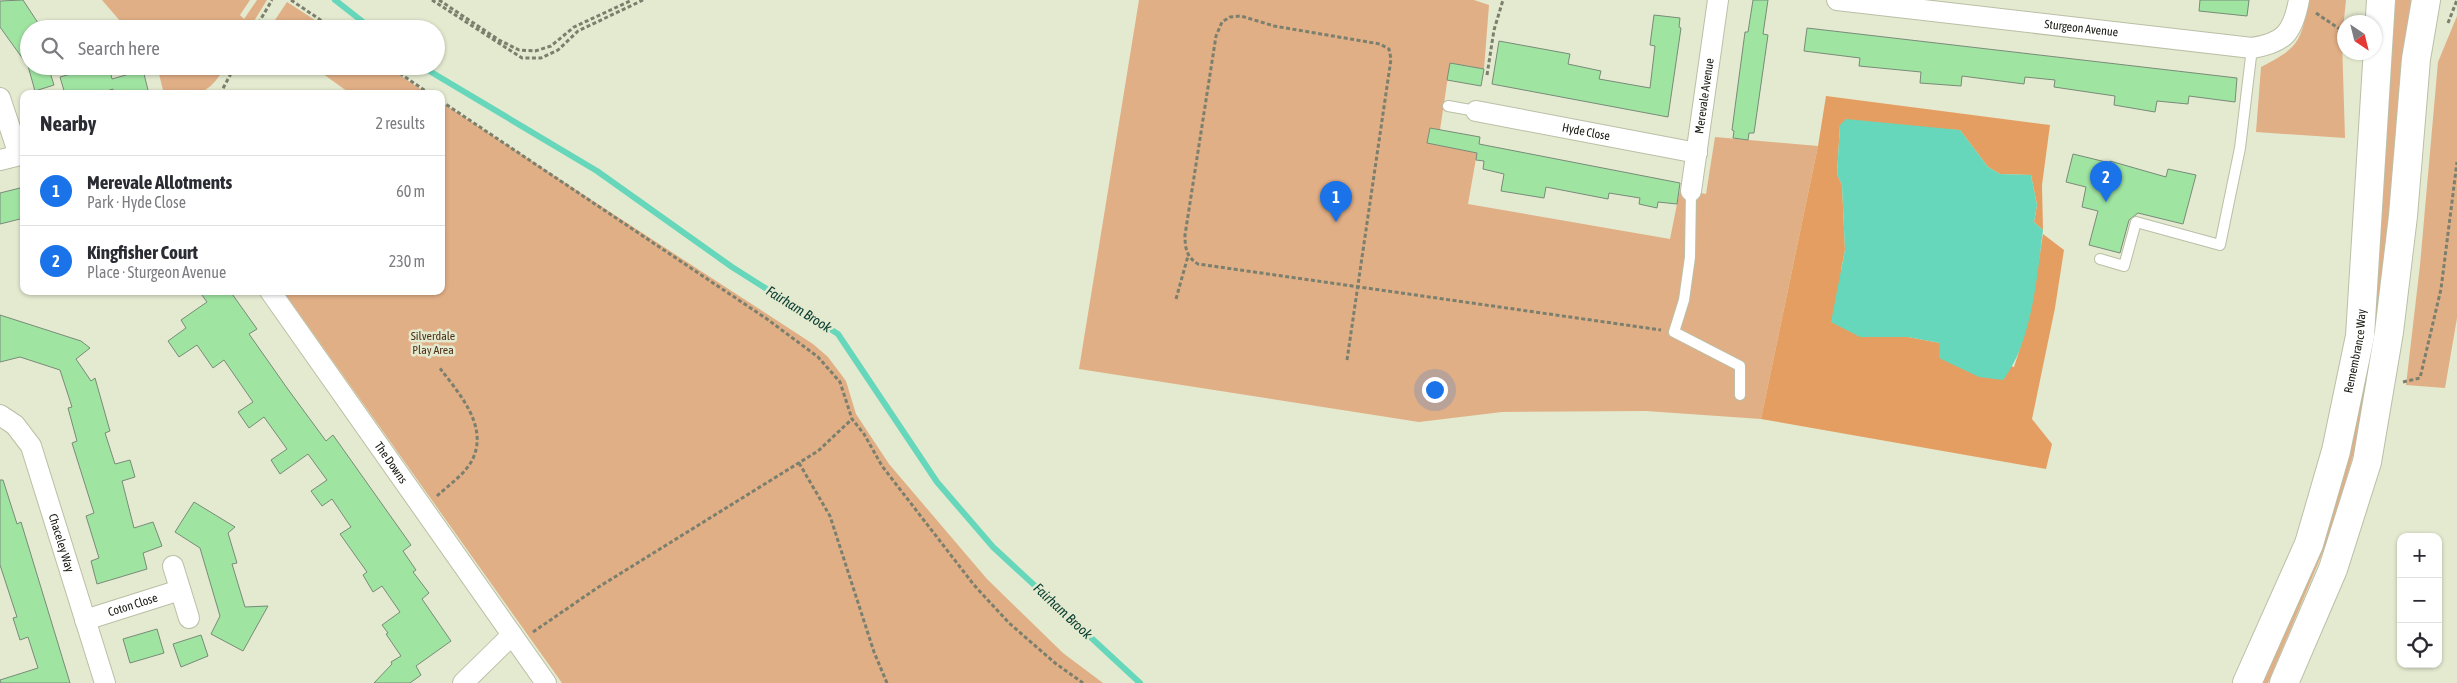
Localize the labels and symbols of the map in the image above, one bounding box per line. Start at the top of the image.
north arrow [2337,15,2382,60]
street label: Sturgeon Avenue [2044,17,2119,39]
street label: Merevale Avenue [1692,57,1717,135]
street label: Hyde Close [1561,121,1611,143]
pin: 2 [2090,161,2122,202]
pin: 1 [1320,181,1352,222]
water label: Fairham Brook [763,283,835,336]
street label: Remembrance Way [2341,309,2369,394]
park label: Silverdale Play Area [411,329,455,357]
your location [1422,377,1448,403]
street label: The Downs [372,439,410,486]
street label: Chaceley Way [46,512,77,574]
water label: Fairham Brook [1030,580,1096,643]
street label: Coton Close [106,591,159,619]

